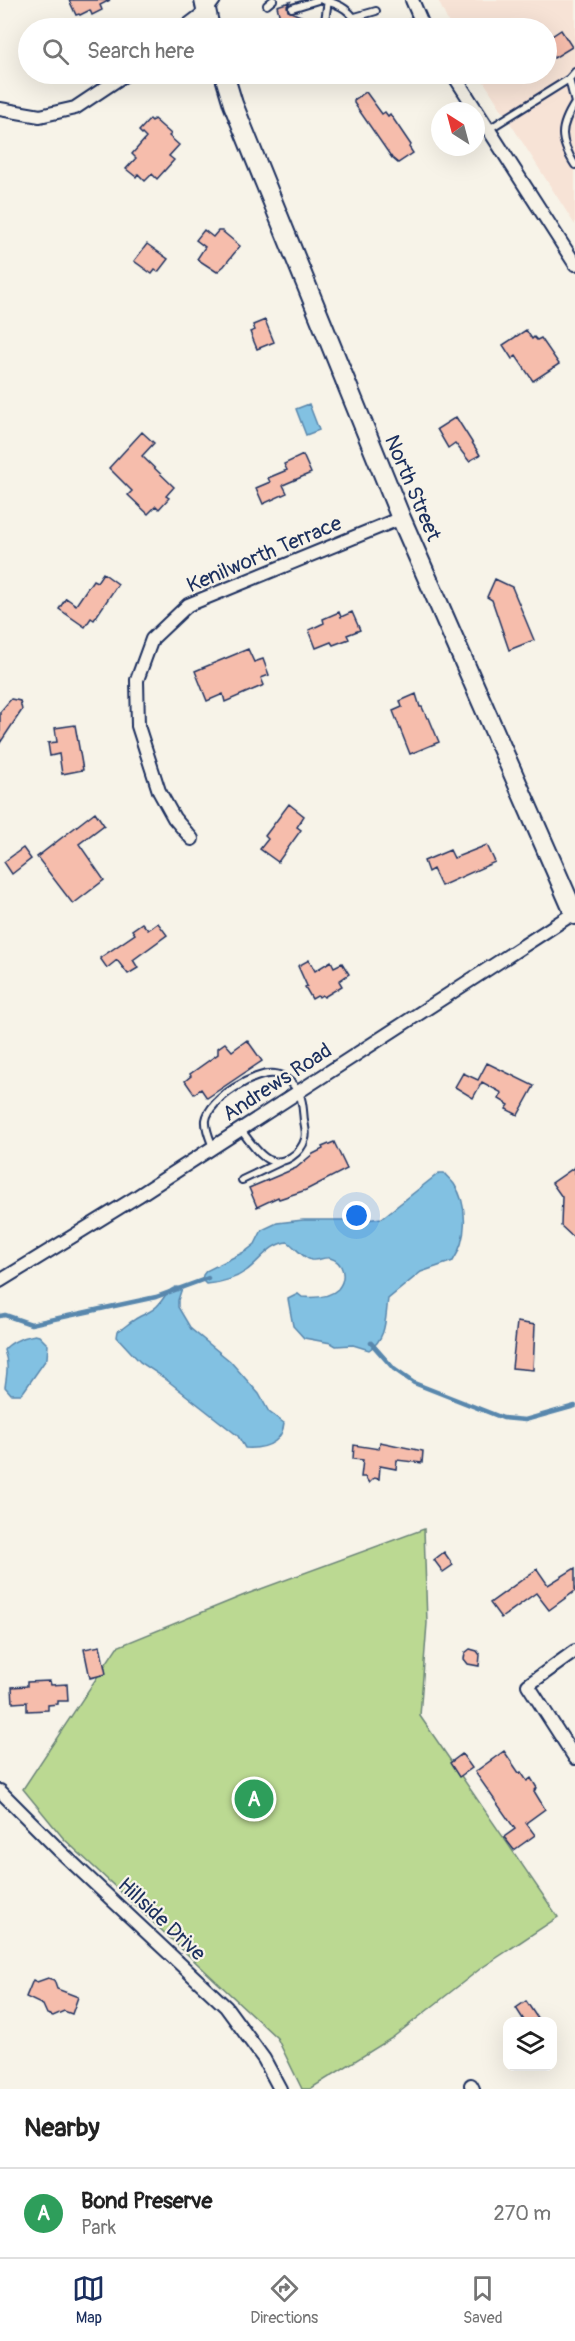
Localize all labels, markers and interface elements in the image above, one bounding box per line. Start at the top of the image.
search box [18,18,557,84]
icon: search [39,35,72,68]
text: Search here [87,37,194,65]
north arrow [431,102,485,156]
street label: North Street [378,431,447,546]
street label: Kenilworth Terrace [183,509,346,599]
street label: Andrews Road [218,1037,337,1128]
your location [342,1201,371,1230]
pin: A [234,1776,274,1822]
street label: Hillside Drive [112,1872,212,1967]
map controls [503,2017,557,2071]
button: layers [503,2017,557,2071]
text: Nearby [24,2112,100,2144]
text: Bond Preserve [81,2187,212,2215]
text: A [37,2201,50,2226]
text: 270 m [493,2201,551,2226]
text: Park [81,2215,116,2240]
tab: Map [72,2272,105,2328]
tab: Directions [250,2272,318,2328]
tab: Saved [463,2272,503,2328]

